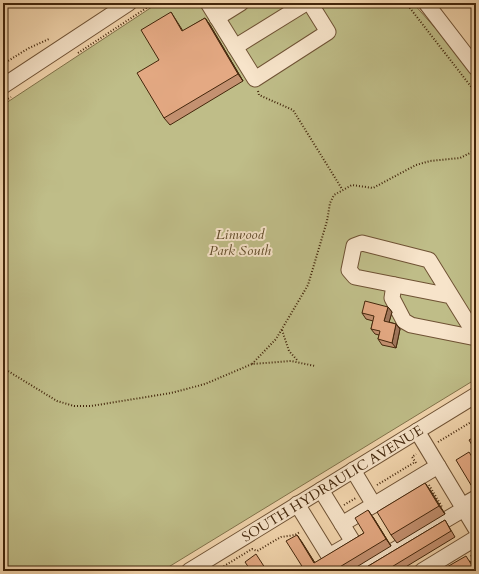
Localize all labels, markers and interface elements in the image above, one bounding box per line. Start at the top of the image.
park label: Linwood Park South [209,225,271,260]
street label: SOUTH HYDRAULIC AVENUE [238,421,427,546]

